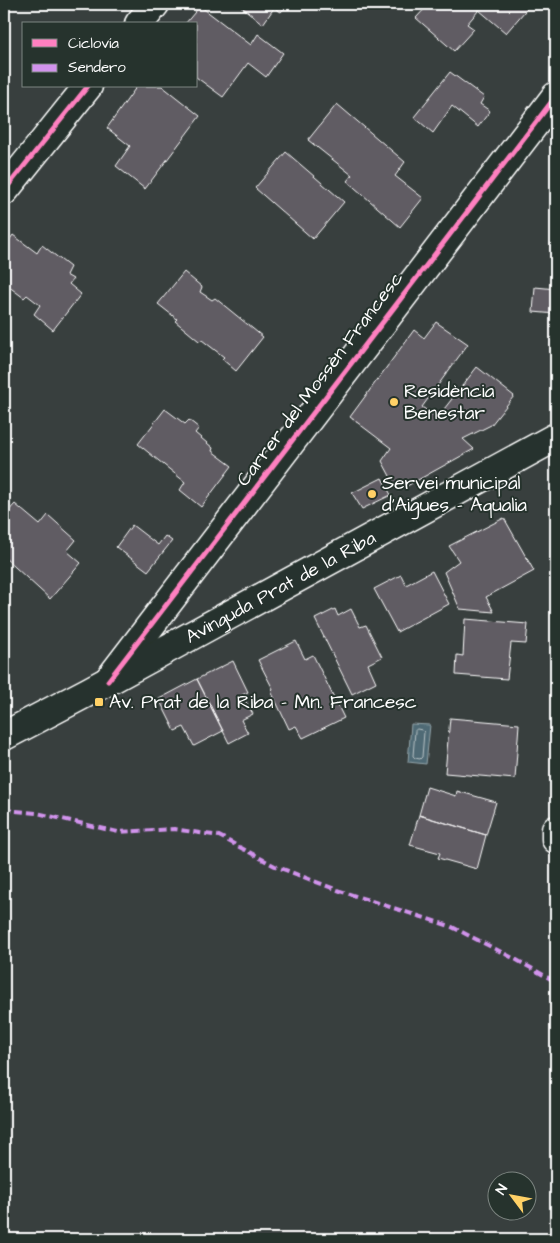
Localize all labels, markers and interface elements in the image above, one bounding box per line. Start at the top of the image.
legend [22,22,198,88]
text: Ciclovía [68,33,119,54]
text: Sendero [68,57,126,78]
street label: Carrer del Mossèn Francesc [230,266,410,492]
place label: Residència Benestar [404,378,495,427]
marker: Residència Benestar [388,396,400,408]
place label: Servei municipal d'Aigues - Aqualia [382,470,527,520]
marker: Servei municipal d'Aigues - Aqualia [366,488,378,500]
street label: Avinguda Prat de la Riba [180,524,381,650]
place label: Av. Prat de la Riba - Mn. Francesc [109,689,417,716]
marker: Av. Prat de la Riba - Mn. Francesc [93,696,105,708]
north arrow [488,1170,538,1220]
text: N [491,1180,513,1199]

